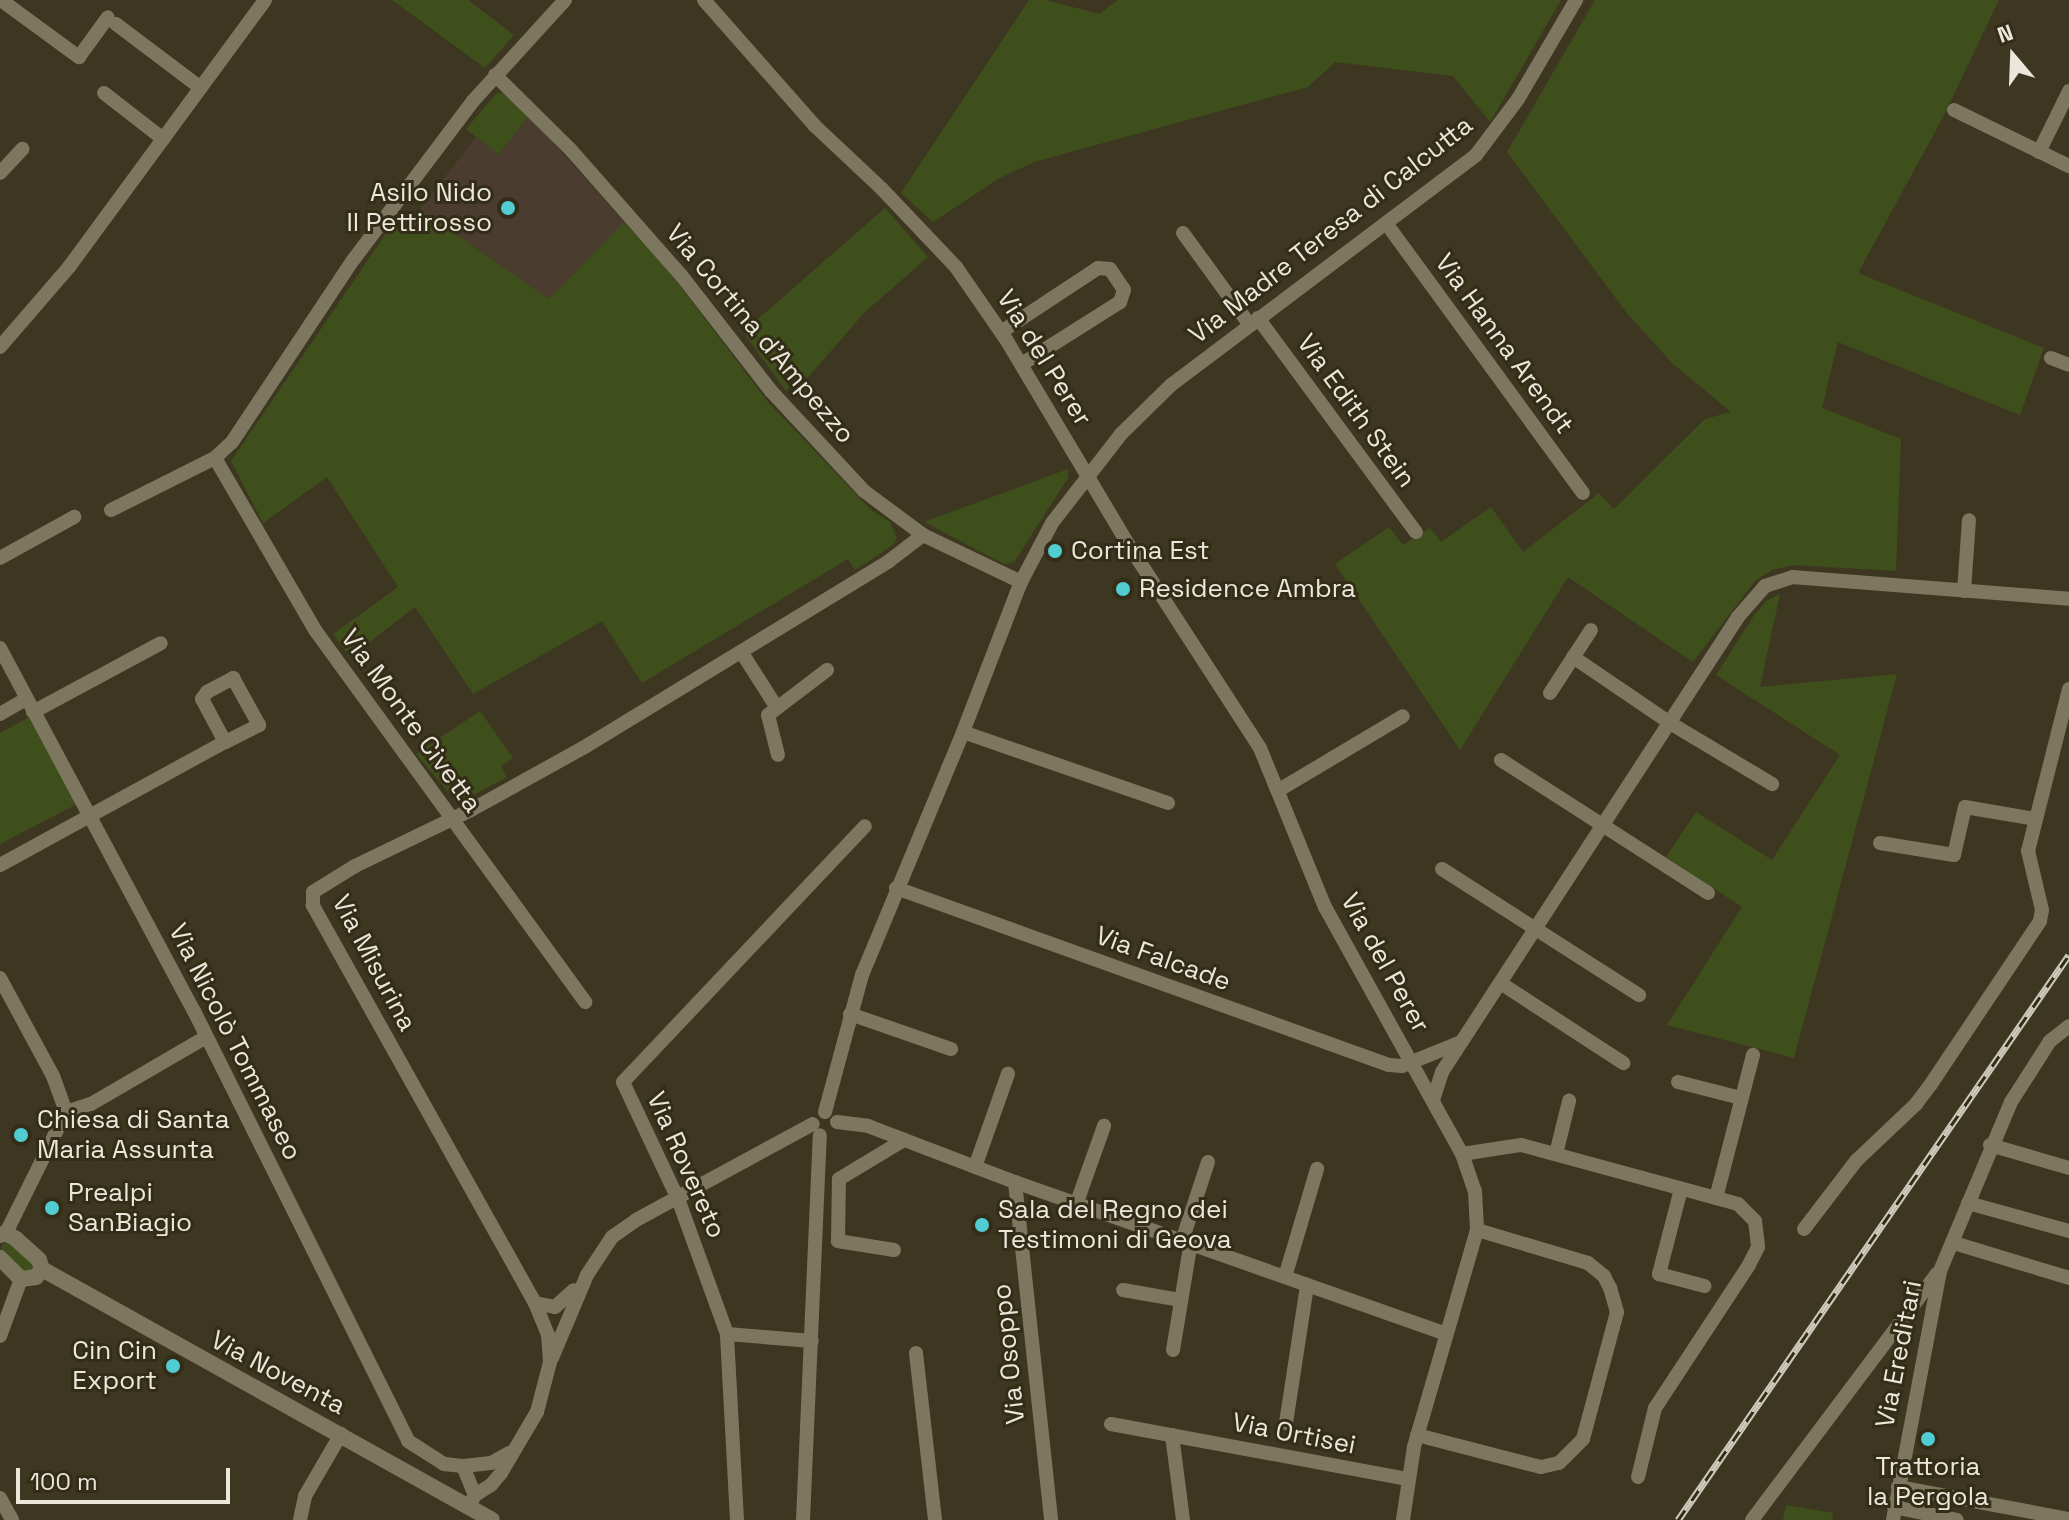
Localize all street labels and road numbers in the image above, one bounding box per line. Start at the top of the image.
street label: Via Madre Teresa di Calcutta [1183,109,1479,351]
street label: Via Cortina d'Ampezzo [659,218,861,450]
street label: Via Hanna Arendt [1428,248,1580,440]
street label: Via del Perer [990,284,1098,432]
street label: Via Edith Stein [1290,328,1422,494]
street label: Via Monte Civetta [334,623,488,819]
street label: Via del Perer [1334,888,1436,1038]
street label: Via Misurina [325,890,423,1036]
street label: Via Nicolò Tommaseo [162,918,308,1166]
street label: Via Falcade [1091,920,1235,998]
street label: Via Rovereto [640,1087,732,1243]
street label: Via Ereditari [1869,1278,1929,1430]
street label: Via Osoppo [986,1282,1032,1426]
street label: Via Noventa [205,1324,351,1422]
street label: Via Ortisei [1230,1407,1358,1461]

